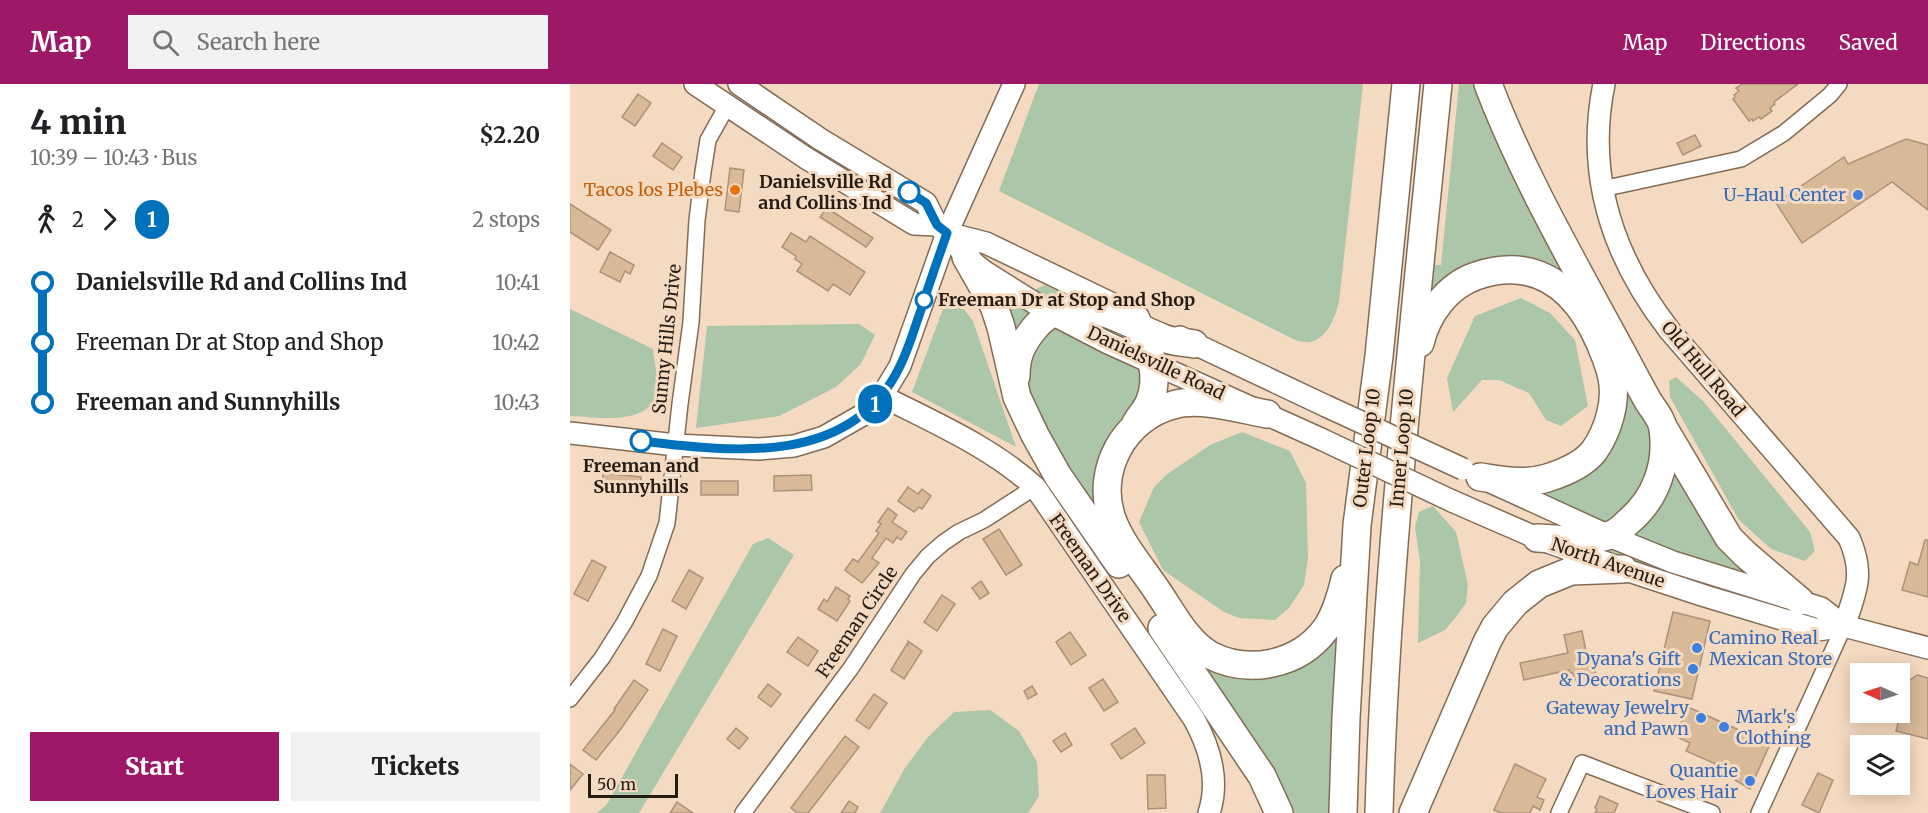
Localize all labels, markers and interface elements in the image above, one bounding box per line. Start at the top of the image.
search box [128,15,548,69]
text: Map [30,24,92,60]
icon: search [149,26,182,59]
text: Search here [197,28,320,56]
text: Map [1623,29,1667,56]
text: Directions [1700,29,1805,56]
text: Saved [1838,29,1898,56]
text: 4 min [30,102,126,143]
text: $2.20 [479,121,540,149]
text: 10:39 – 10:43 · Bus [30,145,197,170]
place label: Danielsville Rd and Collins Ind [758,170,892,214]
place label: Tacos los Plebes [584,178,723,201]
marker: Danielsville Rd and Collins Ind [898,181,920,203]
marker: Tacos los Plebes [728,183,742,197]
place label: U-Haul Center [1723,183,1846,206]
marker: U-Haul Center [1851,188,1865,202]
icon: walk [30,203,63,236]
icon: forward [93,203,126,236]
text: 1 [147,206,157,233]
text: 2 [72,207,84,232]
text: 2 stops [472,207,540,232]
street label: Sunny Hills Drive [647,263,686,415]
text: Danielsville Rd and Collins Ind [76,268,407,296]
text: 10:41 [496,270,540,295]
place label: Freeman Dr at Stop and Shop [938,288,1195,311]
marker: Freeman Dr at Stop and Shop [915,291,933,309]
street label: Old Hull Road [1657,316,1750,421]
street label: Danielsville Road [1084,321,1229,405]
text: Freeman Dr at Stop and Shop [76,328,383,356]
text: 10:42 [492,330,540,355]
line badge: 1 [856,384,894,424]
street label: Outer Loop 10 [1348,387,1385,509]
text: Freeman and Sunnyhills [76,388,340,416]
street label: Inner Loop 10 [1385,388,1418,508]
text: 10:43 [493,390,540,415]
text: 1 [870,391,880,418]
marker: Freeman and Sunnyhills [630,430,652,452]
place label: Freeman and Sunnyhills [583,454,699,498]
street label: Freeman Drive [1044,509,1136,627]
street label: North Avenue [1548,532,1668,593]
street label: Freeman Circle [811,561,902,682]
place label: Camino Real Mexican Store [1709,626,1832,670]
marker: Camino Real Mexican Store [1690,641,1704,655]
place label: Dyana's Gift & Decorations [1559,647,1681,691]
marker: Dyana's Gift & Decorations [1686,662,1700,676]
north arrow [1850,663,1910,723]
map controls [1850,663,1910,795]
place label: Gateway Jewelry and Pawn [1546,696,1690,740]
place label: Mark's Clothing [1736,705,1811,749]
marker: Gateway Jewelry and Pawn [1694,711,1708,725]
marker: Mark's Clothing [1717,720,1731,734]
button: Start [30,732,279,801]
button: Tickets [291,732,540,801]
button: layers [1850,735,1910,795]
place label: Quantie Loves Hair [1646,759,1738,803]
scale bar [588,771,678,798]
text: 50 m [597,774,636,794]
marker: Quantie Loves Hair [1743,774,1757,788]

